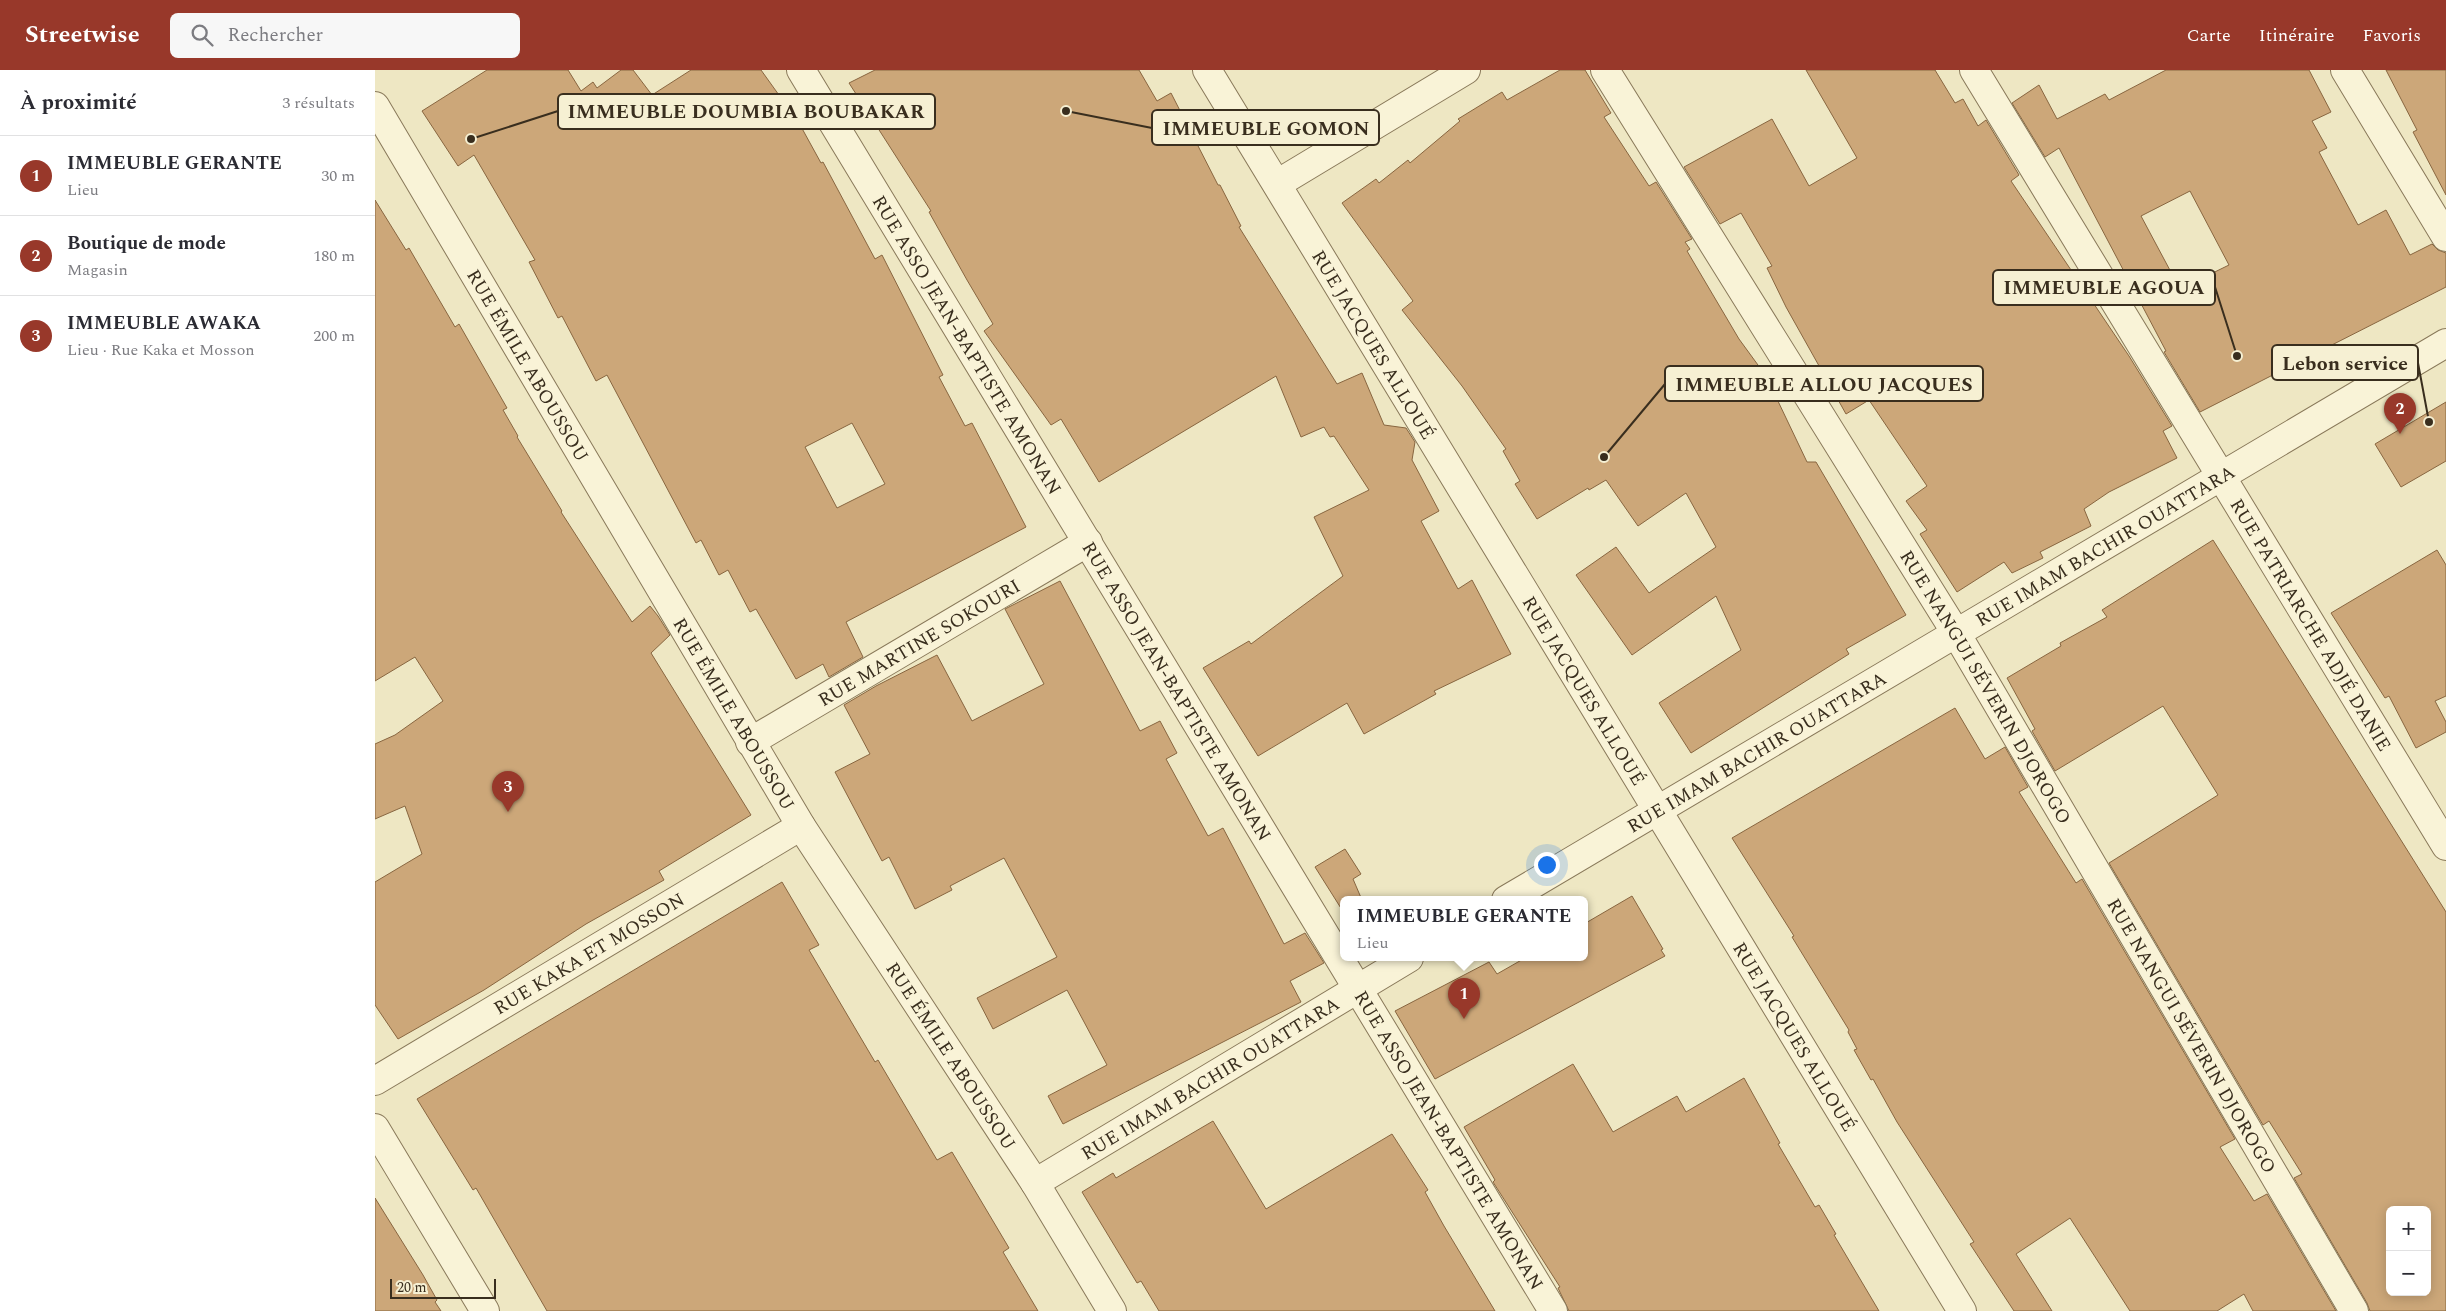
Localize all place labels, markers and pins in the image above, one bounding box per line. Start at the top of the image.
callout: IMMEUBLE DOUMBIA BOUBAKAR [558,94,935,129]
callout: IMMEUBLE GOMON [1152,110,1379,145]
callout: IMMEUBLE AGOUA [1993,270,2215,305]
callout: Lebon service [2272,345,2418,380]
callout: IMMEUBLE ALLOU JACQUES [1665,366,1983,401]
pin: 2 [2384,393,2416,434]
pin: 3 [492,771,524,812]
pin: 1 [1448,978,1480,1019]

